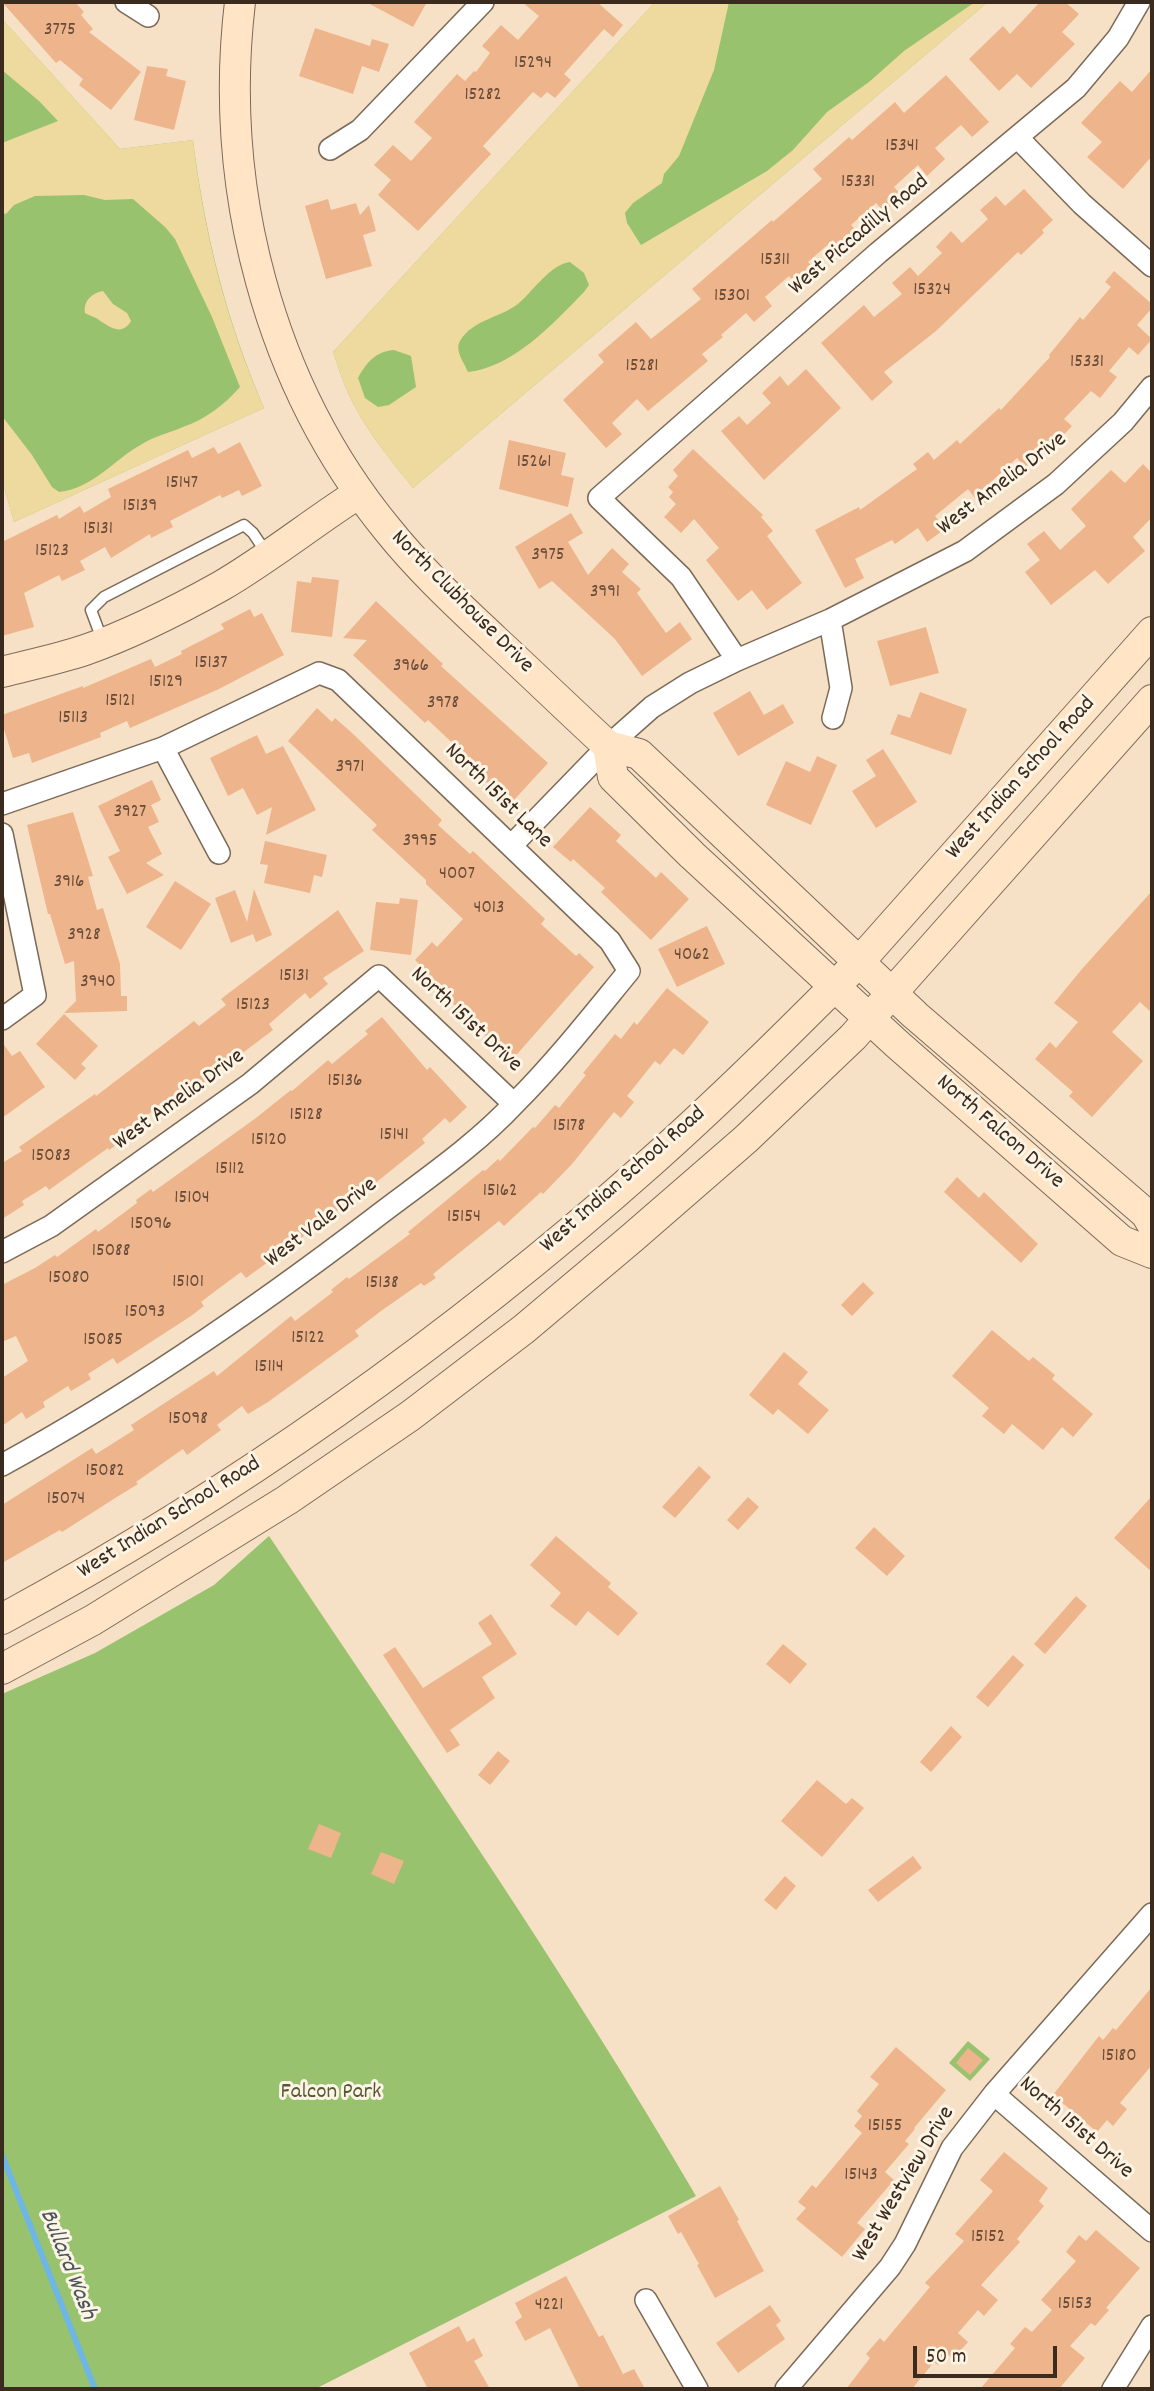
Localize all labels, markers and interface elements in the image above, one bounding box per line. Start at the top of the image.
house number: 3775 [44,20,76,42]
house number: 15294 [514,53,552,75]
house number: 15282 [464,85,502,107]
house number: 15341 [885,136,919,158]
street label: West Piccadilly Road [784,169,936,303]
house number: 15331 [841,172,875,194]
house number: 15311 [760,250,790,272]
house number: 15324 [913,280,951,302]
house number: 15301 [714,286,750,308]
house number: 15331 [1070,352,1104,374]
house number: 15281 [625,356,659,378]
street label: West Amelia Drive [933,427,1073,543]
house number: 15261 [517,452,551,474]
house number: 15147 [166,473,198,495]
house number: 15139 [123,496,157,518]
house number: 15131 [83,519,113,541]
street label: North Clubhouse Drive [384,526,538,680]
house number: 15123 [35,541,69,563]
house number: 3975 [531,545,565,567]
house number: 3991 [590,582,620,604]
house number: 15137 [195,653,227,675]
house number: 3966 [393,656,429,678]
house number: 15129 [149,672,183,694]
house number: 15121 [105,691,135,713]
street label: West Indian School Road [941,692,1103,866]
house number: 3978 [427,693,459,715]
house number: 15113 [58,708,88,730]
street label: North 151st Lane [437,739,557,855]
house number: 3971 [336,757,364,779]
house number: 3927 [114,802,146,824]
house number: 3995 [403,831,437,853]
house number: 4007 [439,864,475,886]
house number: 3916 [54,872,84,894]
house number: 4013 [474,898,504,920]
house number: 3928 [67,925,101,947]
house number: 4062 [674,945,710,967]
street label: North 151st Drive [403,962,527,1080]
house number: 15131 [279,966,309,988]
house number: 3940 [80,972,116,994]
house number: 15123 [236,995,270,1017]
street label: West Amelia Drive [109,1044,251,1158]
street label: North Falcon Drive [929,1070,1069,1196]
house number: 15136 [328,1071,362,1093]
street label: West Indian School Road [536,1102,712,1260]
house number: 15128 [289,1105,323,1127]
house number: 15178 [553,1116,585,1138]
house number: 15141 [379,1125,409,1147]
house number: 15120 [251,1130,287,1152]
house number: 15083 [31,1146,71,1168]
house number: 15112 [215,1159,245,1181]
street label: West Vale Drive [260,1173,384,1275]
house number: 15162 [483,1181,517,1203]
house number: 15104 [174,1188,210,1210]
house number: 15154 [447,1207,481,1229]
house number: 15096 [130,1214,172,1236]
house number: 15088 [92,1241,130,1263]
house number: 15080 [48,1268,90,1290]
house number: 15101 [172,1272,204,1294]
house number: 15138 [365,1273,399,1295]
house number: 15093 [125,1302,165,1324]
house number: 15122 [291,1328,325,1350]
house number: 15085 [83,1330,123,1352]
house number: 15114 [254,1357,284,1379]
house number: 15098 [168,1409,208,1431]
street label: West Indian School Road [74,1452,266,1586]
house number: 15082 [85,1461,125,1483]
house number: 15074 [47,1489,85,1511]
house number: 15180 [1101,2046,1137,2068]
street label: North 151st Drive [1012,2072,1138,2186]
park label: Falcon Park [280,2080,382,2108]
street label: West Westview Drive [848,2102,962,2268]
house number: 15155 [868,2116,902,2138]
house number: 15143 [844,2165,878,2187]
water label: Bullard Wash [31,2206,101,2324]
house number: 15152 [971,2227,1005,2249]
house number: 15153 [1058,2294,1092,2316]
house number: 4221 [535,2295,563,2317]
scale bar [916,2332,1060,2376]
text: 50 m [926,2343,966,2373]

